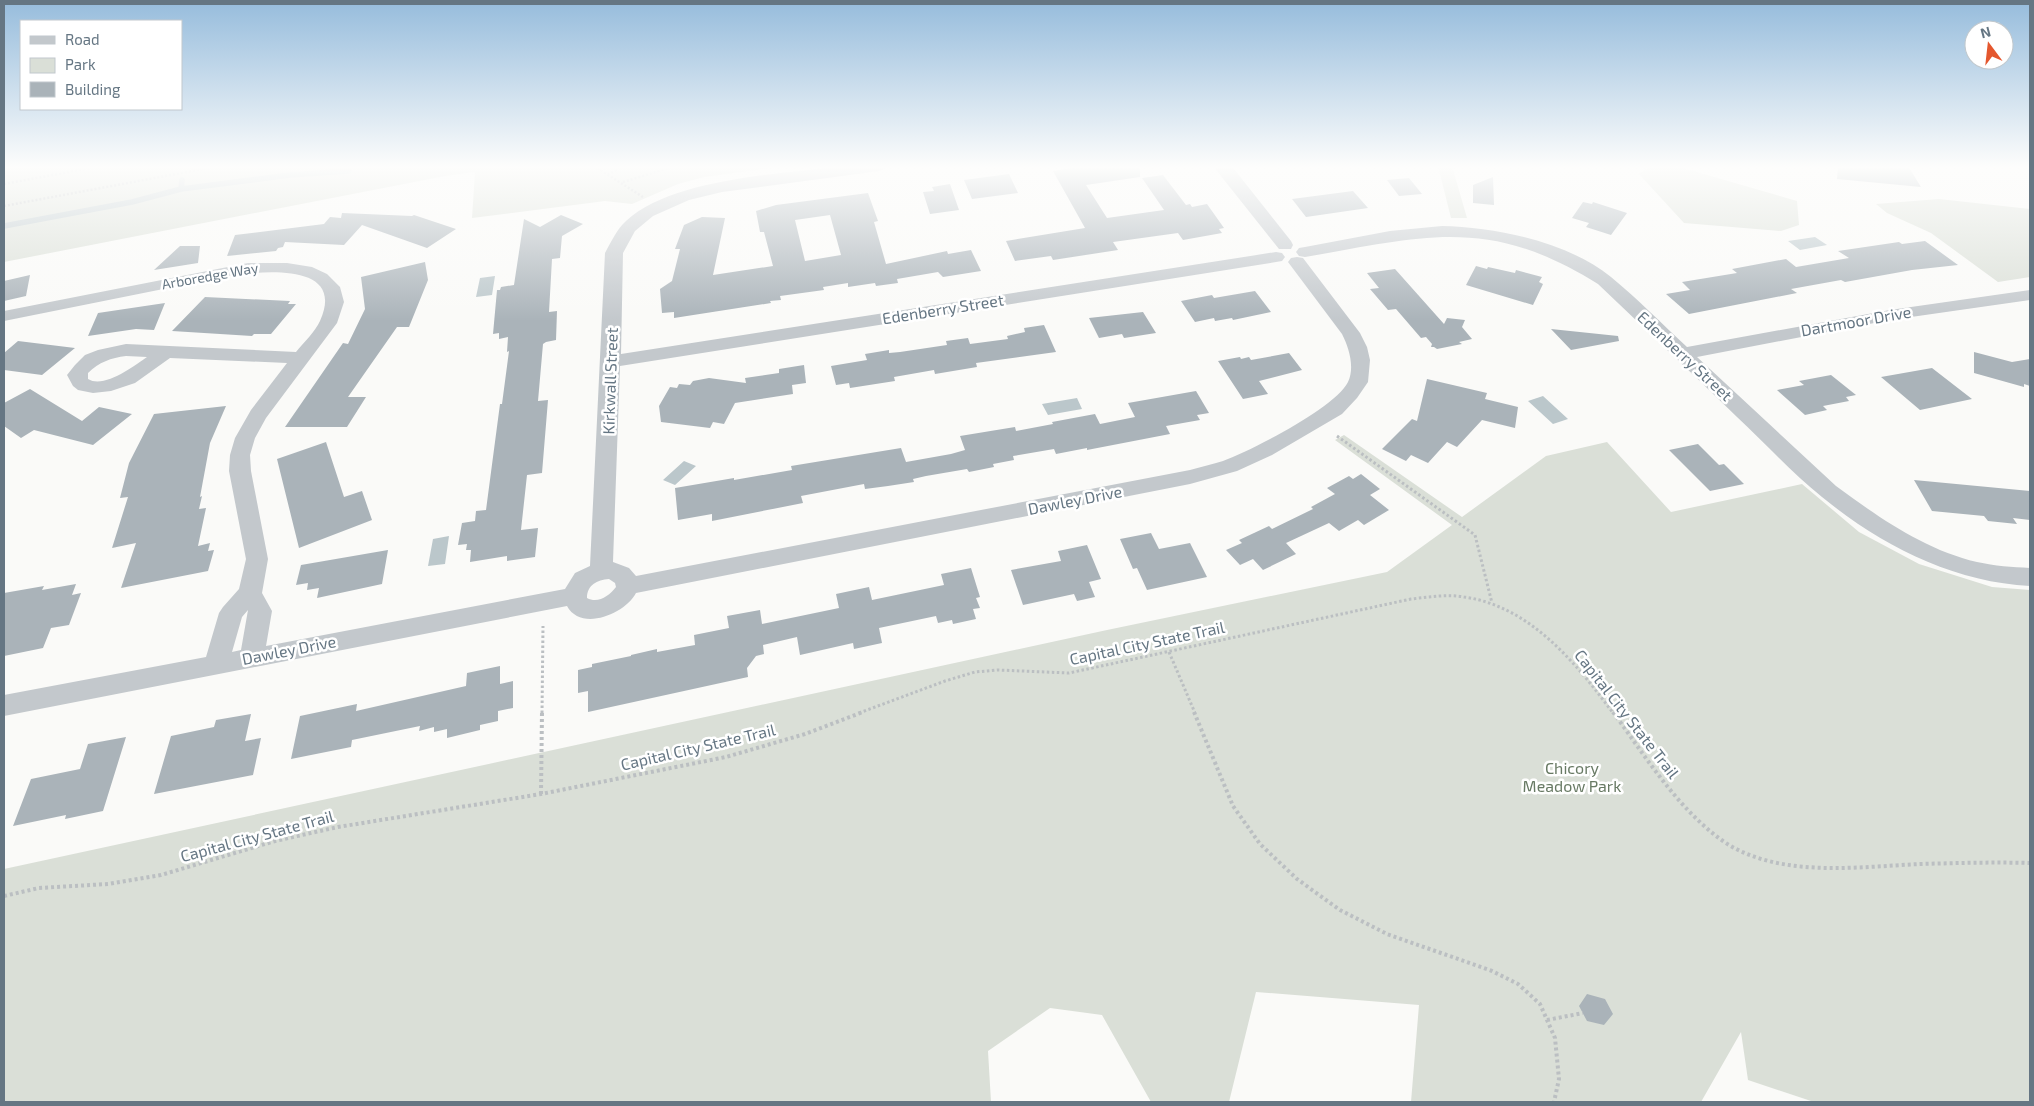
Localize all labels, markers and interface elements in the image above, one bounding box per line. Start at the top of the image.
legend [20,20,182,110]
north arrow [1964,20,2014,70]
text: N [1978,22,1993,41]
text: Road [65,30,100,48]
text: Park [65,55,96,73]
text: Building [65,80,121,98]
street label: Arboredge Way [160,259,260,292]
street label: Edenberry Street [881,290,1005,327]
street label: Dartmoor Drive [1799,301,1913,340]
street label: Edenberry Street [1634,307,1737,404]
street label: Kirkwall Street [598,327,621,435]
street label: Dawley Drive [1026,481,1124,518]
street label: Capital City State Trail [1068,617,1226,668]
street label: Dawley Drive [240,631,338,668]
street label: Capital City State Trail [1571,646,1684,782]
street label: Capital City State Trail [619,719,777,774]
park label: Chicory Meadow Park [1523,758,1621,795]
street label: Capital City State Trail [178,806,336,865]

